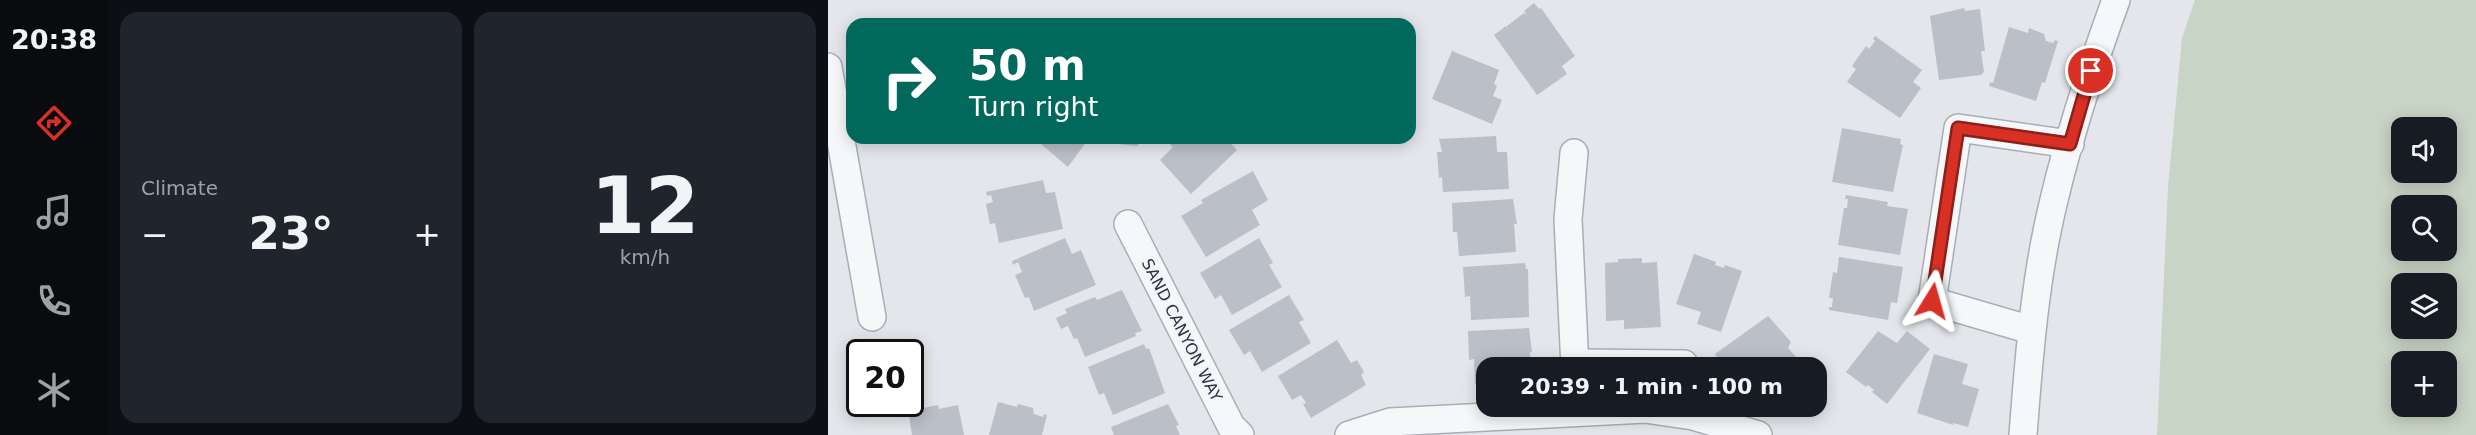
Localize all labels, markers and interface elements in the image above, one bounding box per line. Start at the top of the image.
text: 20:38 [11,24,97,55]
text: 50 m [969,41,1086,90]
icon: right [870,42,948,120]
pin [2065,45,2116,96]
icon: arrive [2074,54,2107,87]
text: Turn right [969,91,1098,122]
icon: directions [33,102,75,144]
map controls [2391,117,2457,417]
button: sound [2391,117,2457,183]
text: 12 [591,161,699,251]
text: Climate [141,176,218,200]
icon: music [33,191,75,233]
button: search [2391,195,2457,261]
text: 23° [248,207,334,260]
text: − [141,215,169,254]
text: + [413,215,441,254]
text: km/h [620,245,670,269]
street label: SAND CANYON WAY [1138,255,1226,405]
position arrow [1900,269,1964,333]
button: layers [2391,273,2457,339]
icon: phone [33,280,75,322]
speed limit sign: 20 [846,339,924,417]
button: + [2391,351,2457,417]
icon: climate [33,369,75,411]
text: 20:39 · 1 min · 100 m [1520,374,1783,399]

